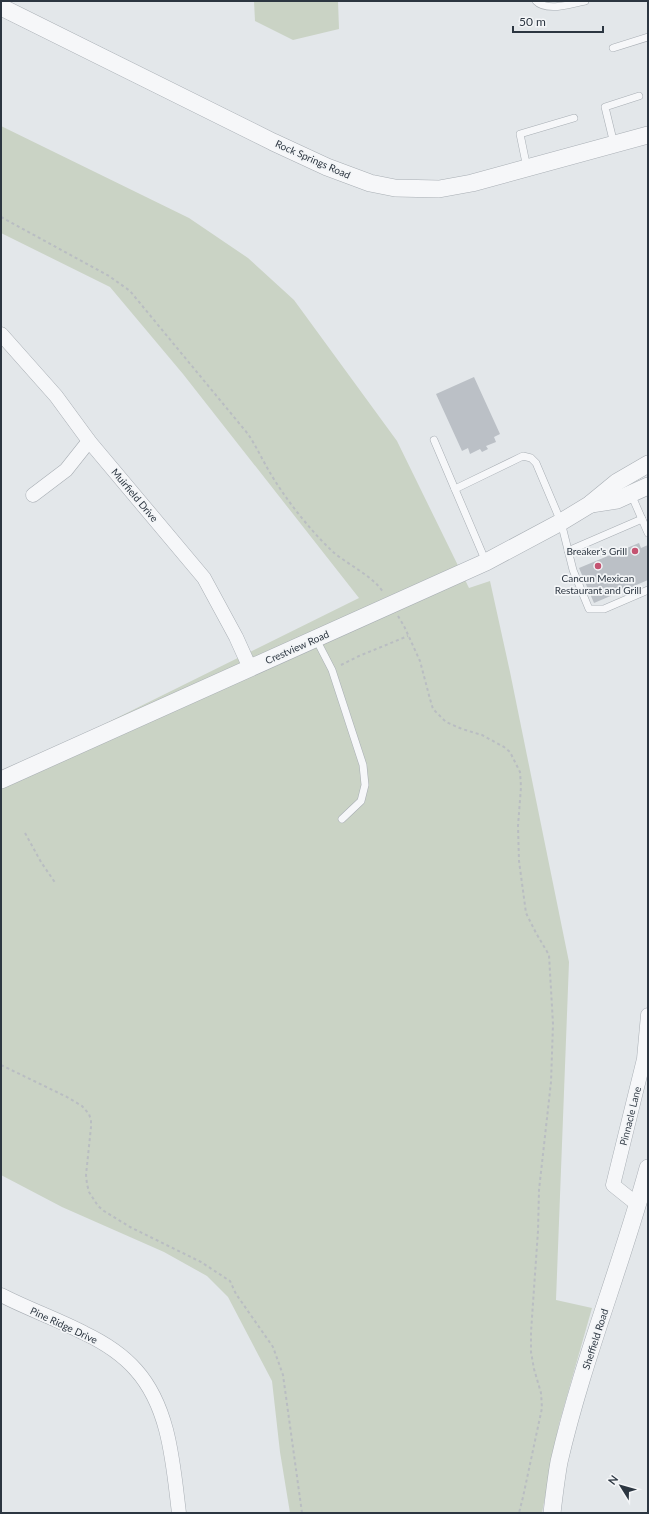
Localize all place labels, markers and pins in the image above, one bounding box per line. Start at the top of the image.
place label: Breaker's Grill [566,545,627,557]
marker: Breaker's Grill [630,546,640,556]
marker: Cancun Mexican Restaurant and Grill [593,561,603,571]
place label: Cancun Mexican Restaurant and Grill [555,572,641,596]

